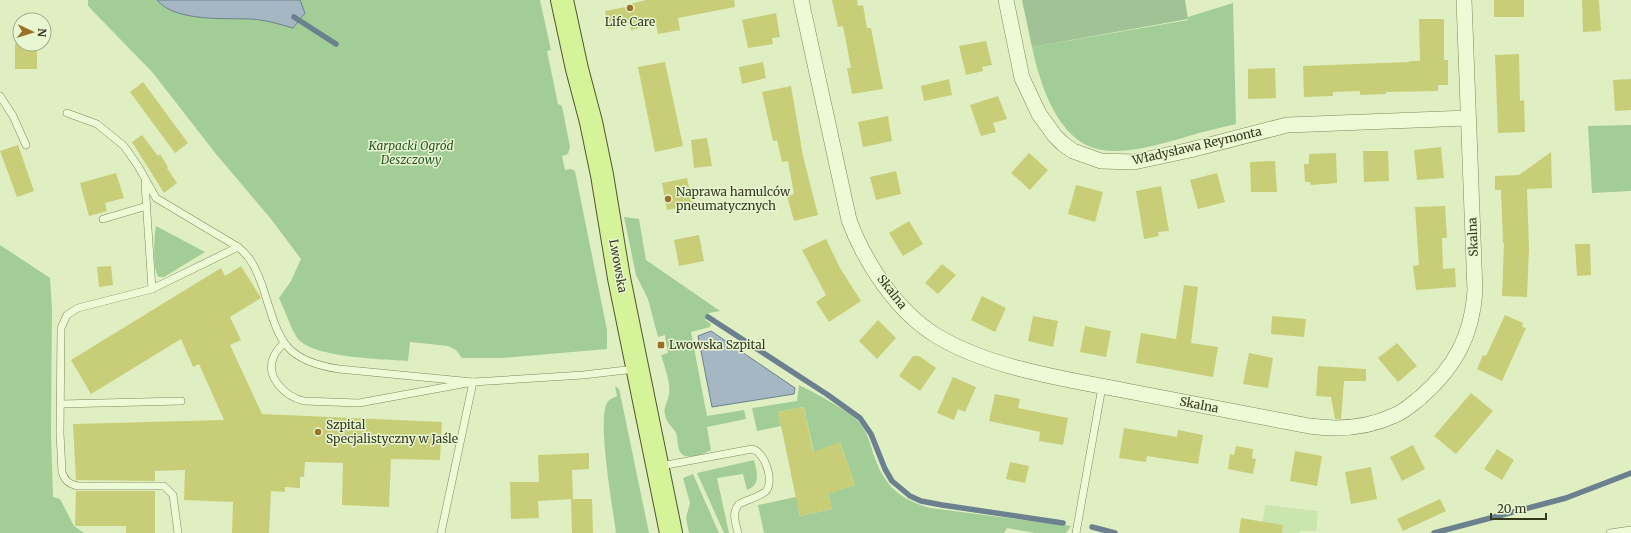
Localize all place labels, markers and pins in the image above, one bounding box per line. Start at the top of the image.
marker: Life Care [625,3,635,13]
place label: Life Care [605,14,655,29]
place label: Naprawa hamulców pneumatycznych [676,184,791,213]
marker: Naprawa hamulców pneumatycznych [663,194,673,204]
place label: Lwowska Szpital [669,337,766,352]
marker: Lwowska Szpital [656,340,666,350]
place label: Szpital Specjalistyczny w Jaśle [326,417,458,446]
marker: Szpital Specjalistyczny w Jaśle [313,427,323,437]

